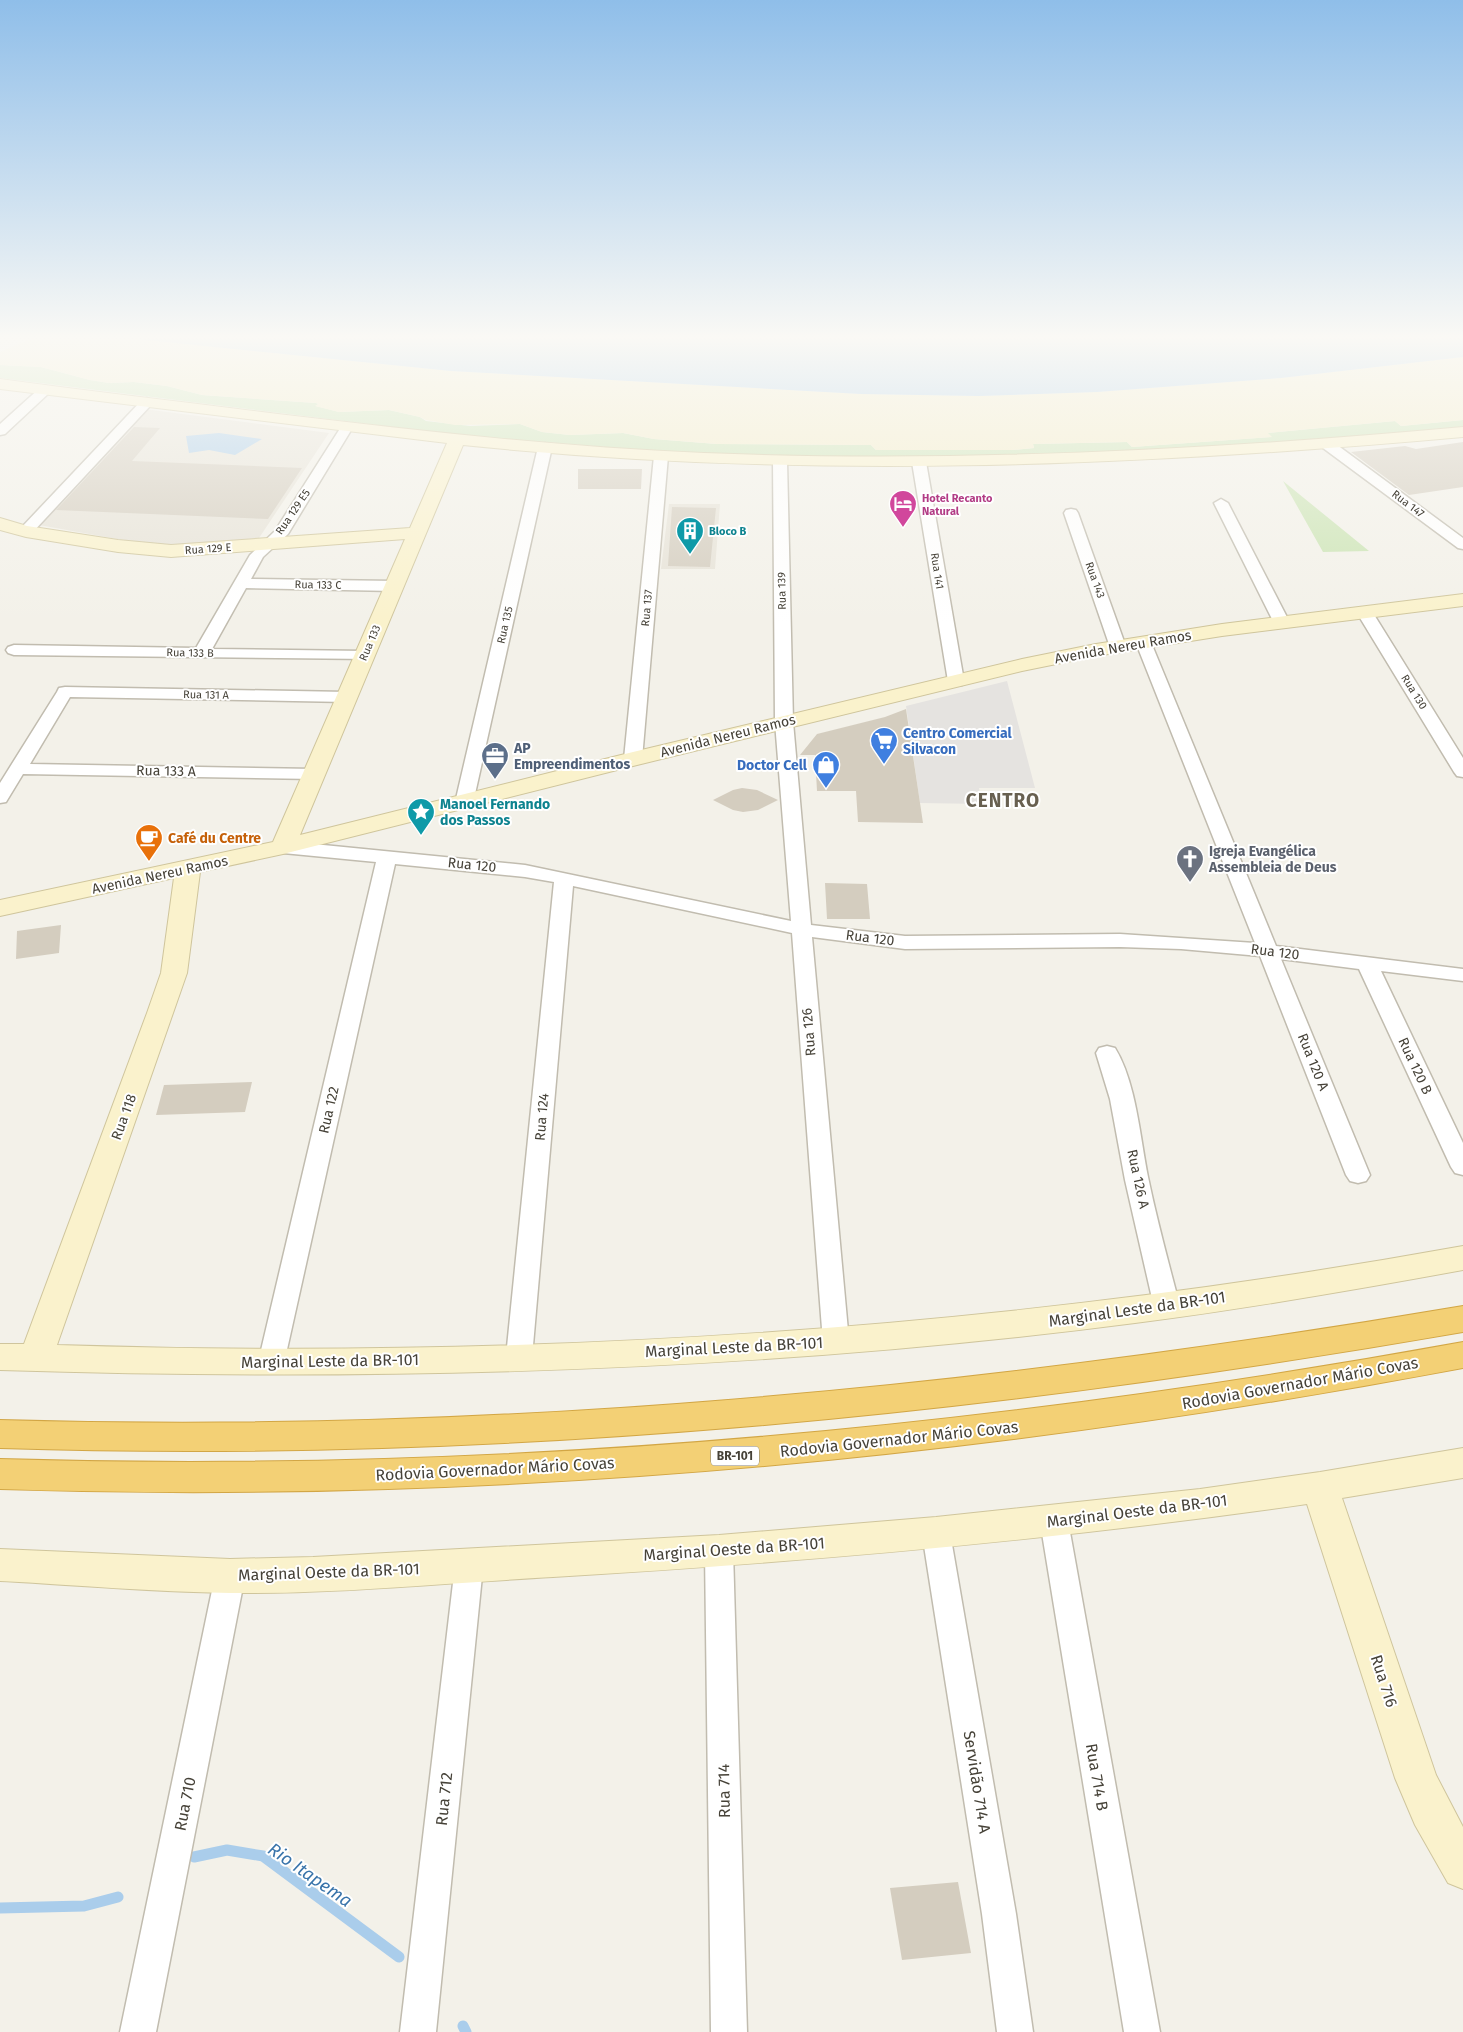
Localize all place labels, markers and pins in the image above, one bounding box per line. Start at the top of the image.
hotel icon: Hotel Recanto Natural [888,489,918,528]
place label: Hotel Recanto Natural [922,492,993,518]
building icon: Bloco B [675,516,705,555]
place label: Bloco B [709,525,747,538]
place label: Centro Comercial Silvacon [903,725,1013,758]
supermarket icon: Centro Comercial Silvacon [869,726,899,765]
place label: AP Empreendimentos [513,740,630,773]
office icon: AP Empreendimentos [480,741,510,780]
shop icon: Doctor Cell [811,750,841,789]
place label: Doctor Cell [737,757,808,774]
place label: Manoel Fernando dos Passos [440,796,550,829]
place icon: Manoel Fernando dos Passos [406,797,436,836]
cafe icon: Café du Centre [134,823,164,862]
place label: Café du Centre [168,830,261,847]
place label: Igreja Evangélica Assembleia de Deus [1208,843,1337,876]
church icon: Igreja Evangélica Assembleia de Deus [1175,844,1205,883]

